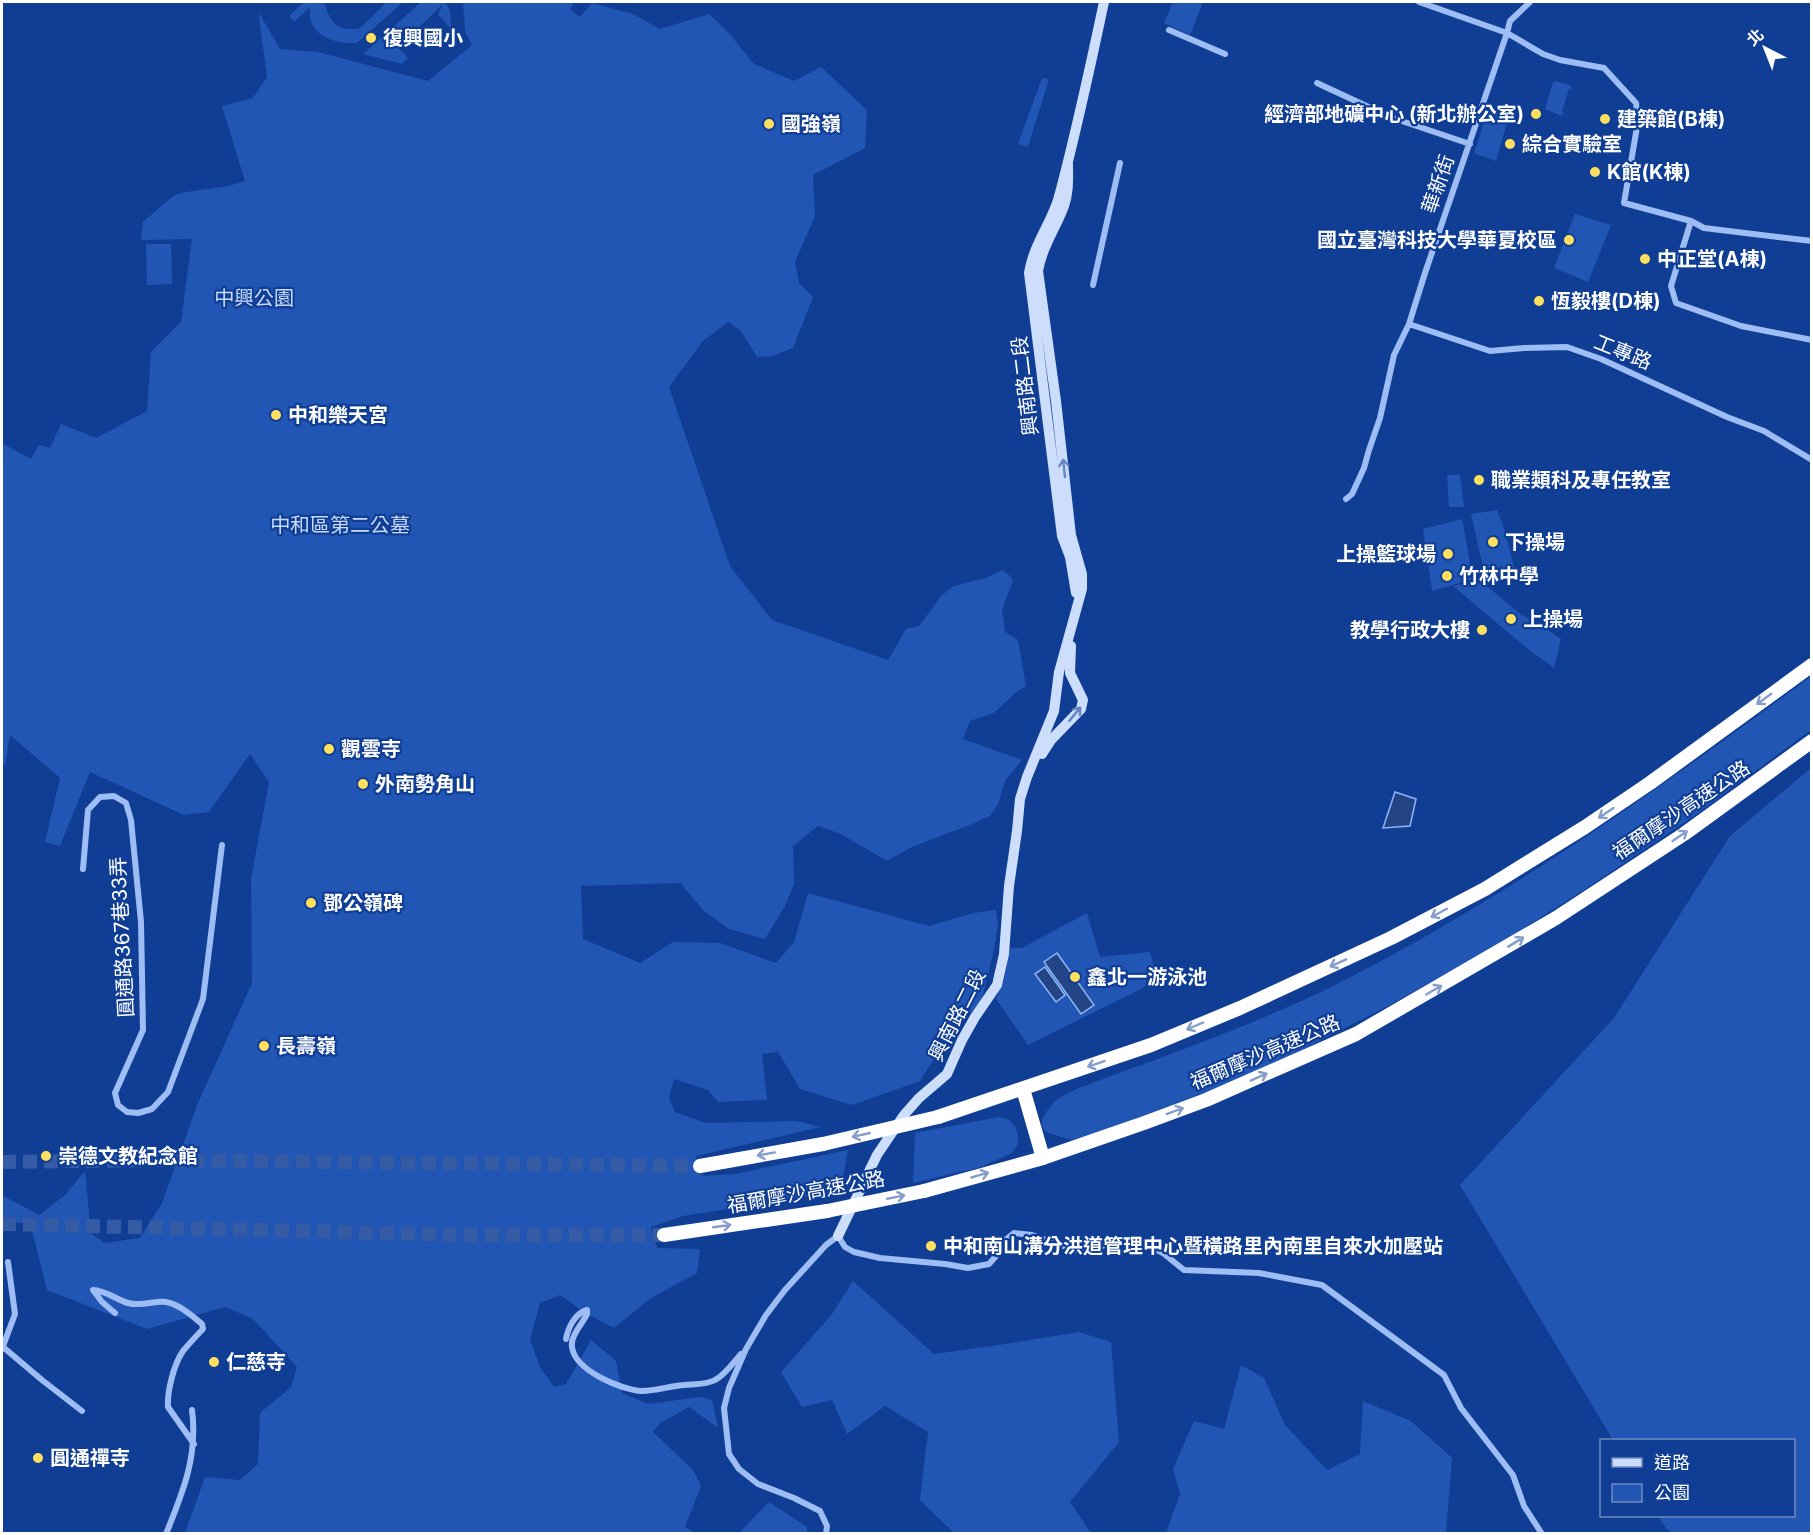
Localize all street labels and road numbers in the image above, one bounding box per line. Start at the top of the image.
street label: 華新街 [1417,152,1459,216]
street label: 工專路 [1591,330,1655,374]
street label: 興南路二段 [1007,335,1043,437]
street label: 福爾摩沙高速公路 [1608,755,1754,865]
street label: 圓通路367巷33弄 [106,856,138,1018]
street label: 興南路二段 [924,965,990,1065]
street label: 福爾摩沙高速公路 [1187,1010,1343,1094]
street label: 福爾摩沙高速公路 [725,1166,887,1218]

